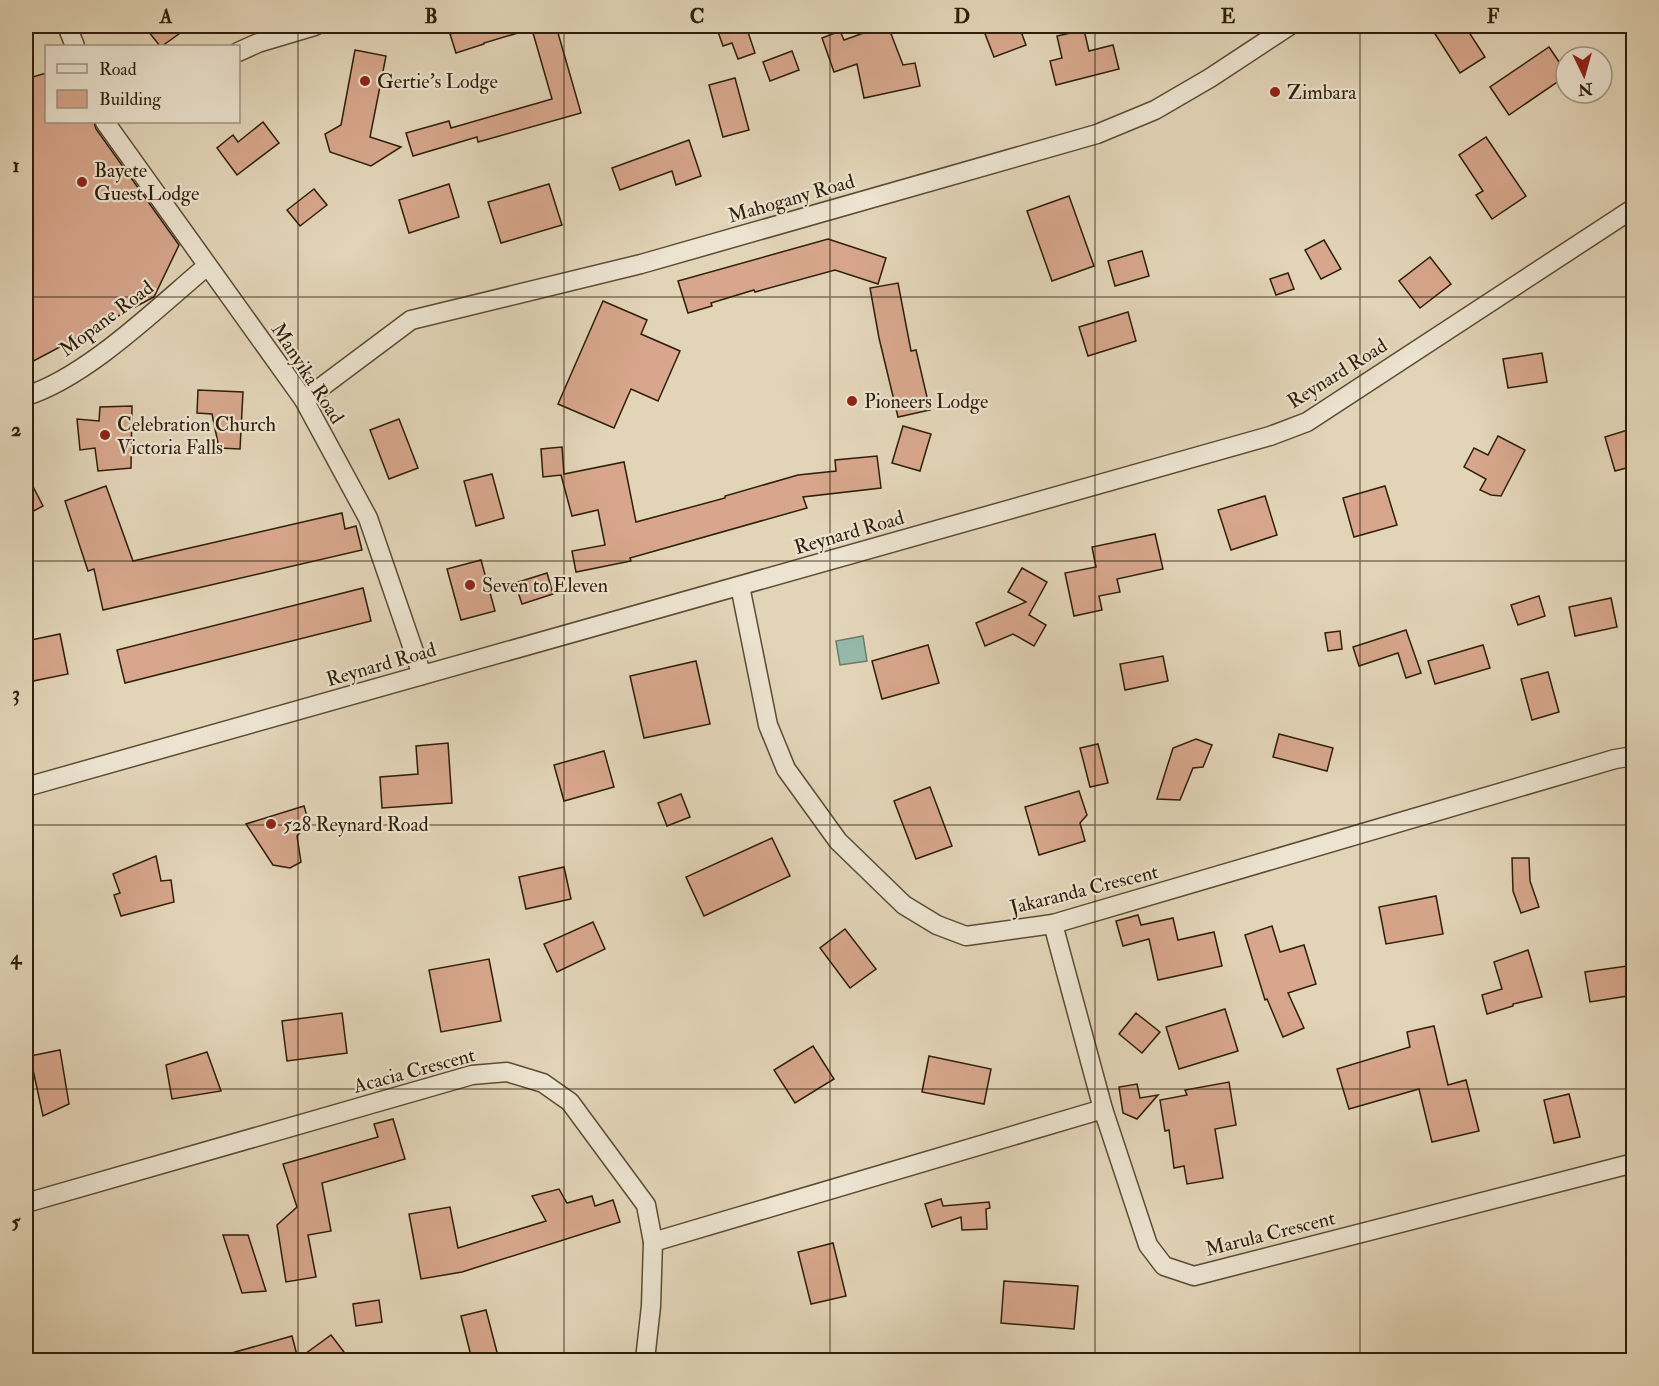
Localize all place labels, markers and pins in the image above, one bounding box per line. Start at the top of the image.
place label: Gertie's Lodge [377,69,498,94]
marker: Gertie's Lodge [358,74,372,88]
place label: Zimbara [1287,80,1357,105]
marker: Zimbara [1268,85,1282,99]
place label: Bayete Guest Lodge [94,158,199,206]
marker: Bayete Guest Lodge [75,175,89,189]
place label: Pioneers Lodge [864,389,988,414]
marker: Pioneers Lodge [845,394,859,408]
place label: Celebration Church Victoria Falls [117,412,276,460]
marker: Celebration Church Victoria Falls [98,428,112,442]
place label: Seven to Eleven [482,573,608,598]
marker: Seven to Eleven [463,578,477,592]
place label: 528 Reynard Road [283,812,429,837]
marker: 528 Reynard Road [264,817,278,831]

